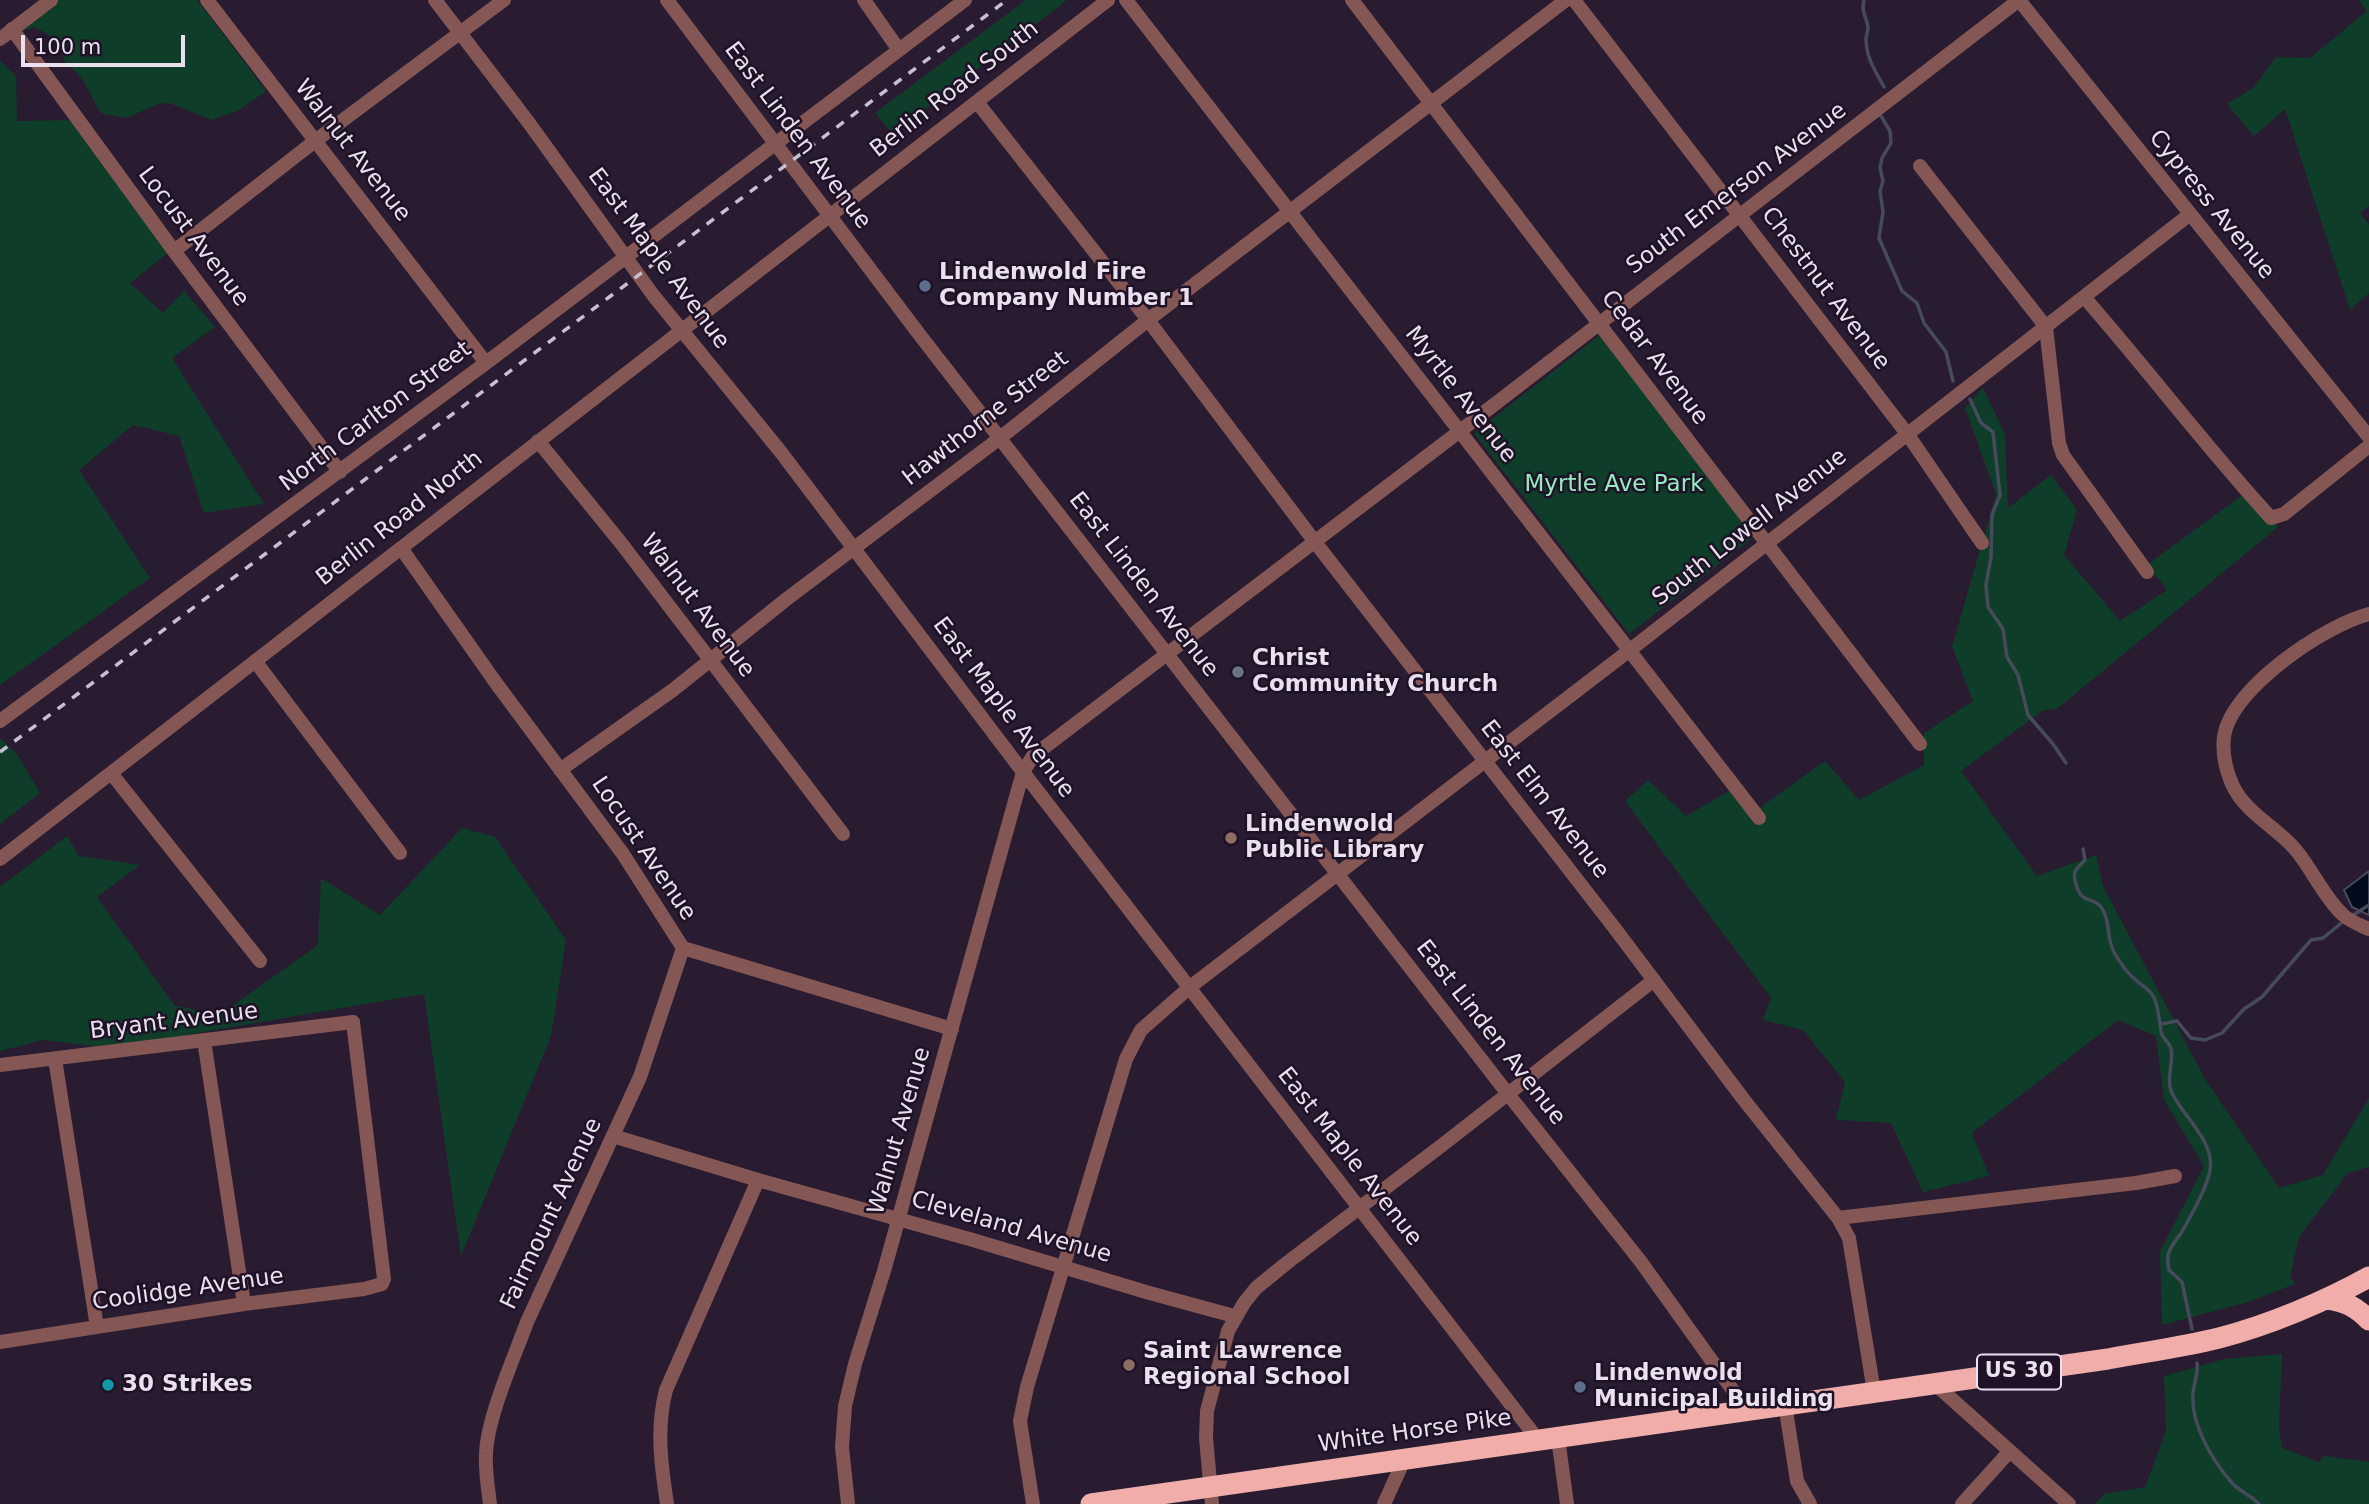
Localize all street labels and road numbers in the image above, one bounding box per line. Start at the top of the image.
street label: Berlin Road South [865,16,1045,164]
street label: East Linden Avenue [718,37,876,235]
street label: Walnut Avenue [288,74,416,228]
street label: South Emerson Avenue [1622,97,1852,281]
street label: Cypress Avenue [2142,125,2280,285]
street label: Locust Avenue [132,162,254,312]
street label: East Maple Avenue [581,163,735,355]
street label: Chestnut Avenue [1755,202,1895,376]
street label: Cedar Avenue [1594,285,1714,431]
street label: Myrtle Avenue [1398,321,1522,469]
street label: North Carlton Street [275,336,477,498]
street label: Hawthorne Street [898,346,1074,492]
street label: South Lowell Avenue [1647,444,1853,612]
street label: Berlin Road North [311,446,489,592]
street label: East Linden Avenue [1062,487,1224,683]
street label: Walnut Avenue [634,529,760,683]
street label: East Maple Avenue [926,612,1080,804]
street label: East Elm Avenue [1474,715,1614,885]
street label: Locust Avenue [585,772,701,926]
street label: East Linden Avenue [1409,935,1571,1131]
street label: Bryant Avenue [88,998,260,1046]
street label: Walnut Avenue [863,1044,937,1218]
street label: East Maple Avenue [1271,1062,1427,1252]
street label: Fairmount Avenue [496,1114,608,1314]
street label: Cleveland Avenue [908,1186,1114,1270]
street label: Coolidge Avenue [90,1263,286,1317]
road number: US 30 [1977,1354,2061,1390]
street label: White Horse Pike [1317,1405,1513,1459]

